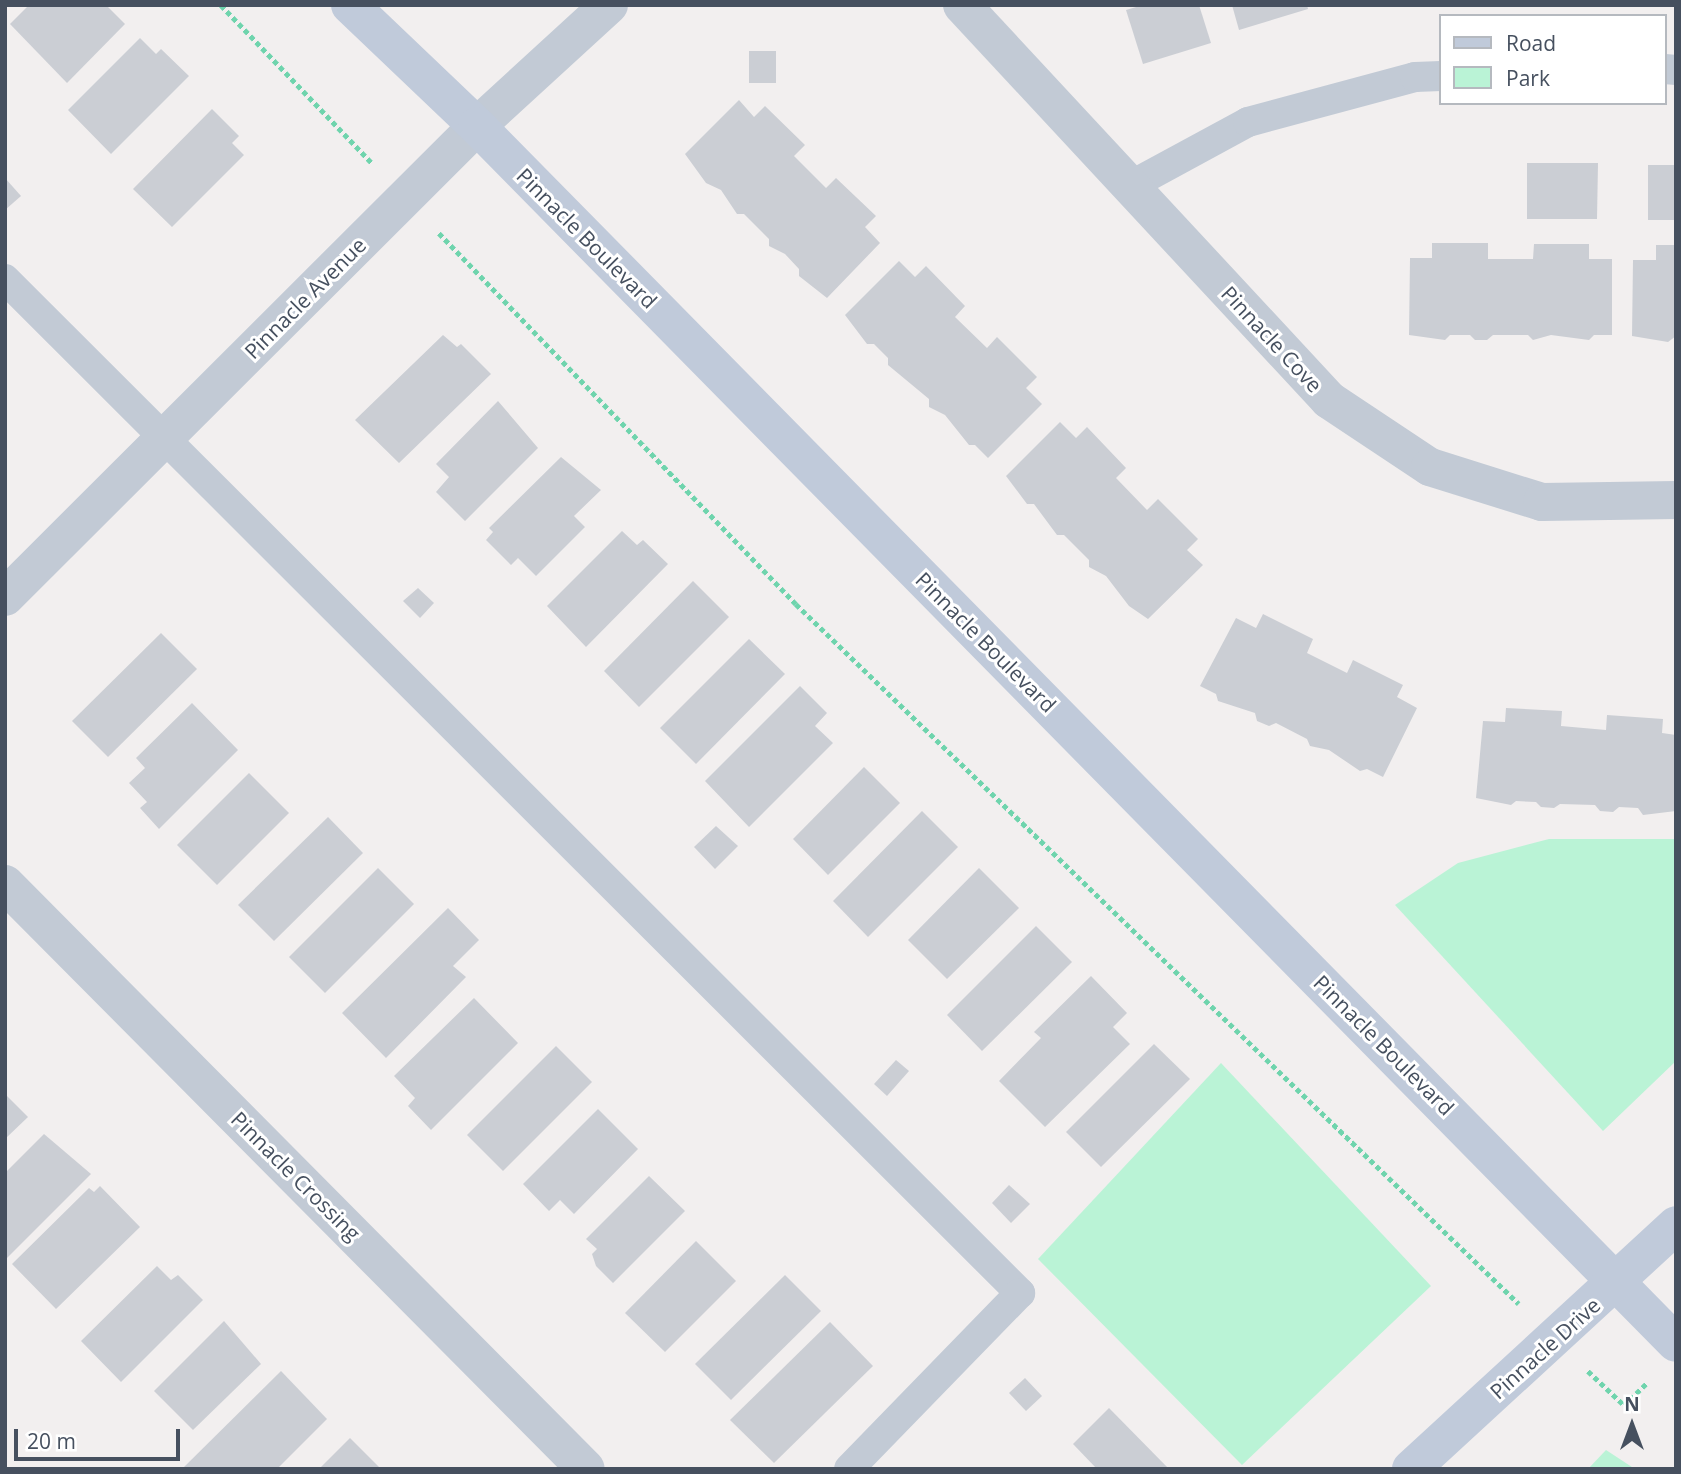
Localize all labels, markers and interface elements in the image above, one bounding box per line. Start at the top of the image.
legend [1440,14,1667,105]
text: Road [1506,29,1556,57]
text: Park [1506,64,1550,92]
street label: Pinnacle Boulevard [512,163,662,313]
street label: Pinnacle Avenue [239,232,371,364]
street label: Pinnacle Cove [1216,281,1328,397]
street label: Pinnacle Boulevard [911,567,1061,717]
street label: Pinnacle Boulevard [1309,970,1459,1120]
street label: Pinnacle Crossing [226,1106,366,1246]
street label: Pinnacle Drive [1485,1292,1605,1404]
north arrow [1597,1390,1667,1460]
text: N [1624,1391,1640,1417]
scale bar [18,1414,184,1458]
text: 20 m [27,1427,76,1455]

